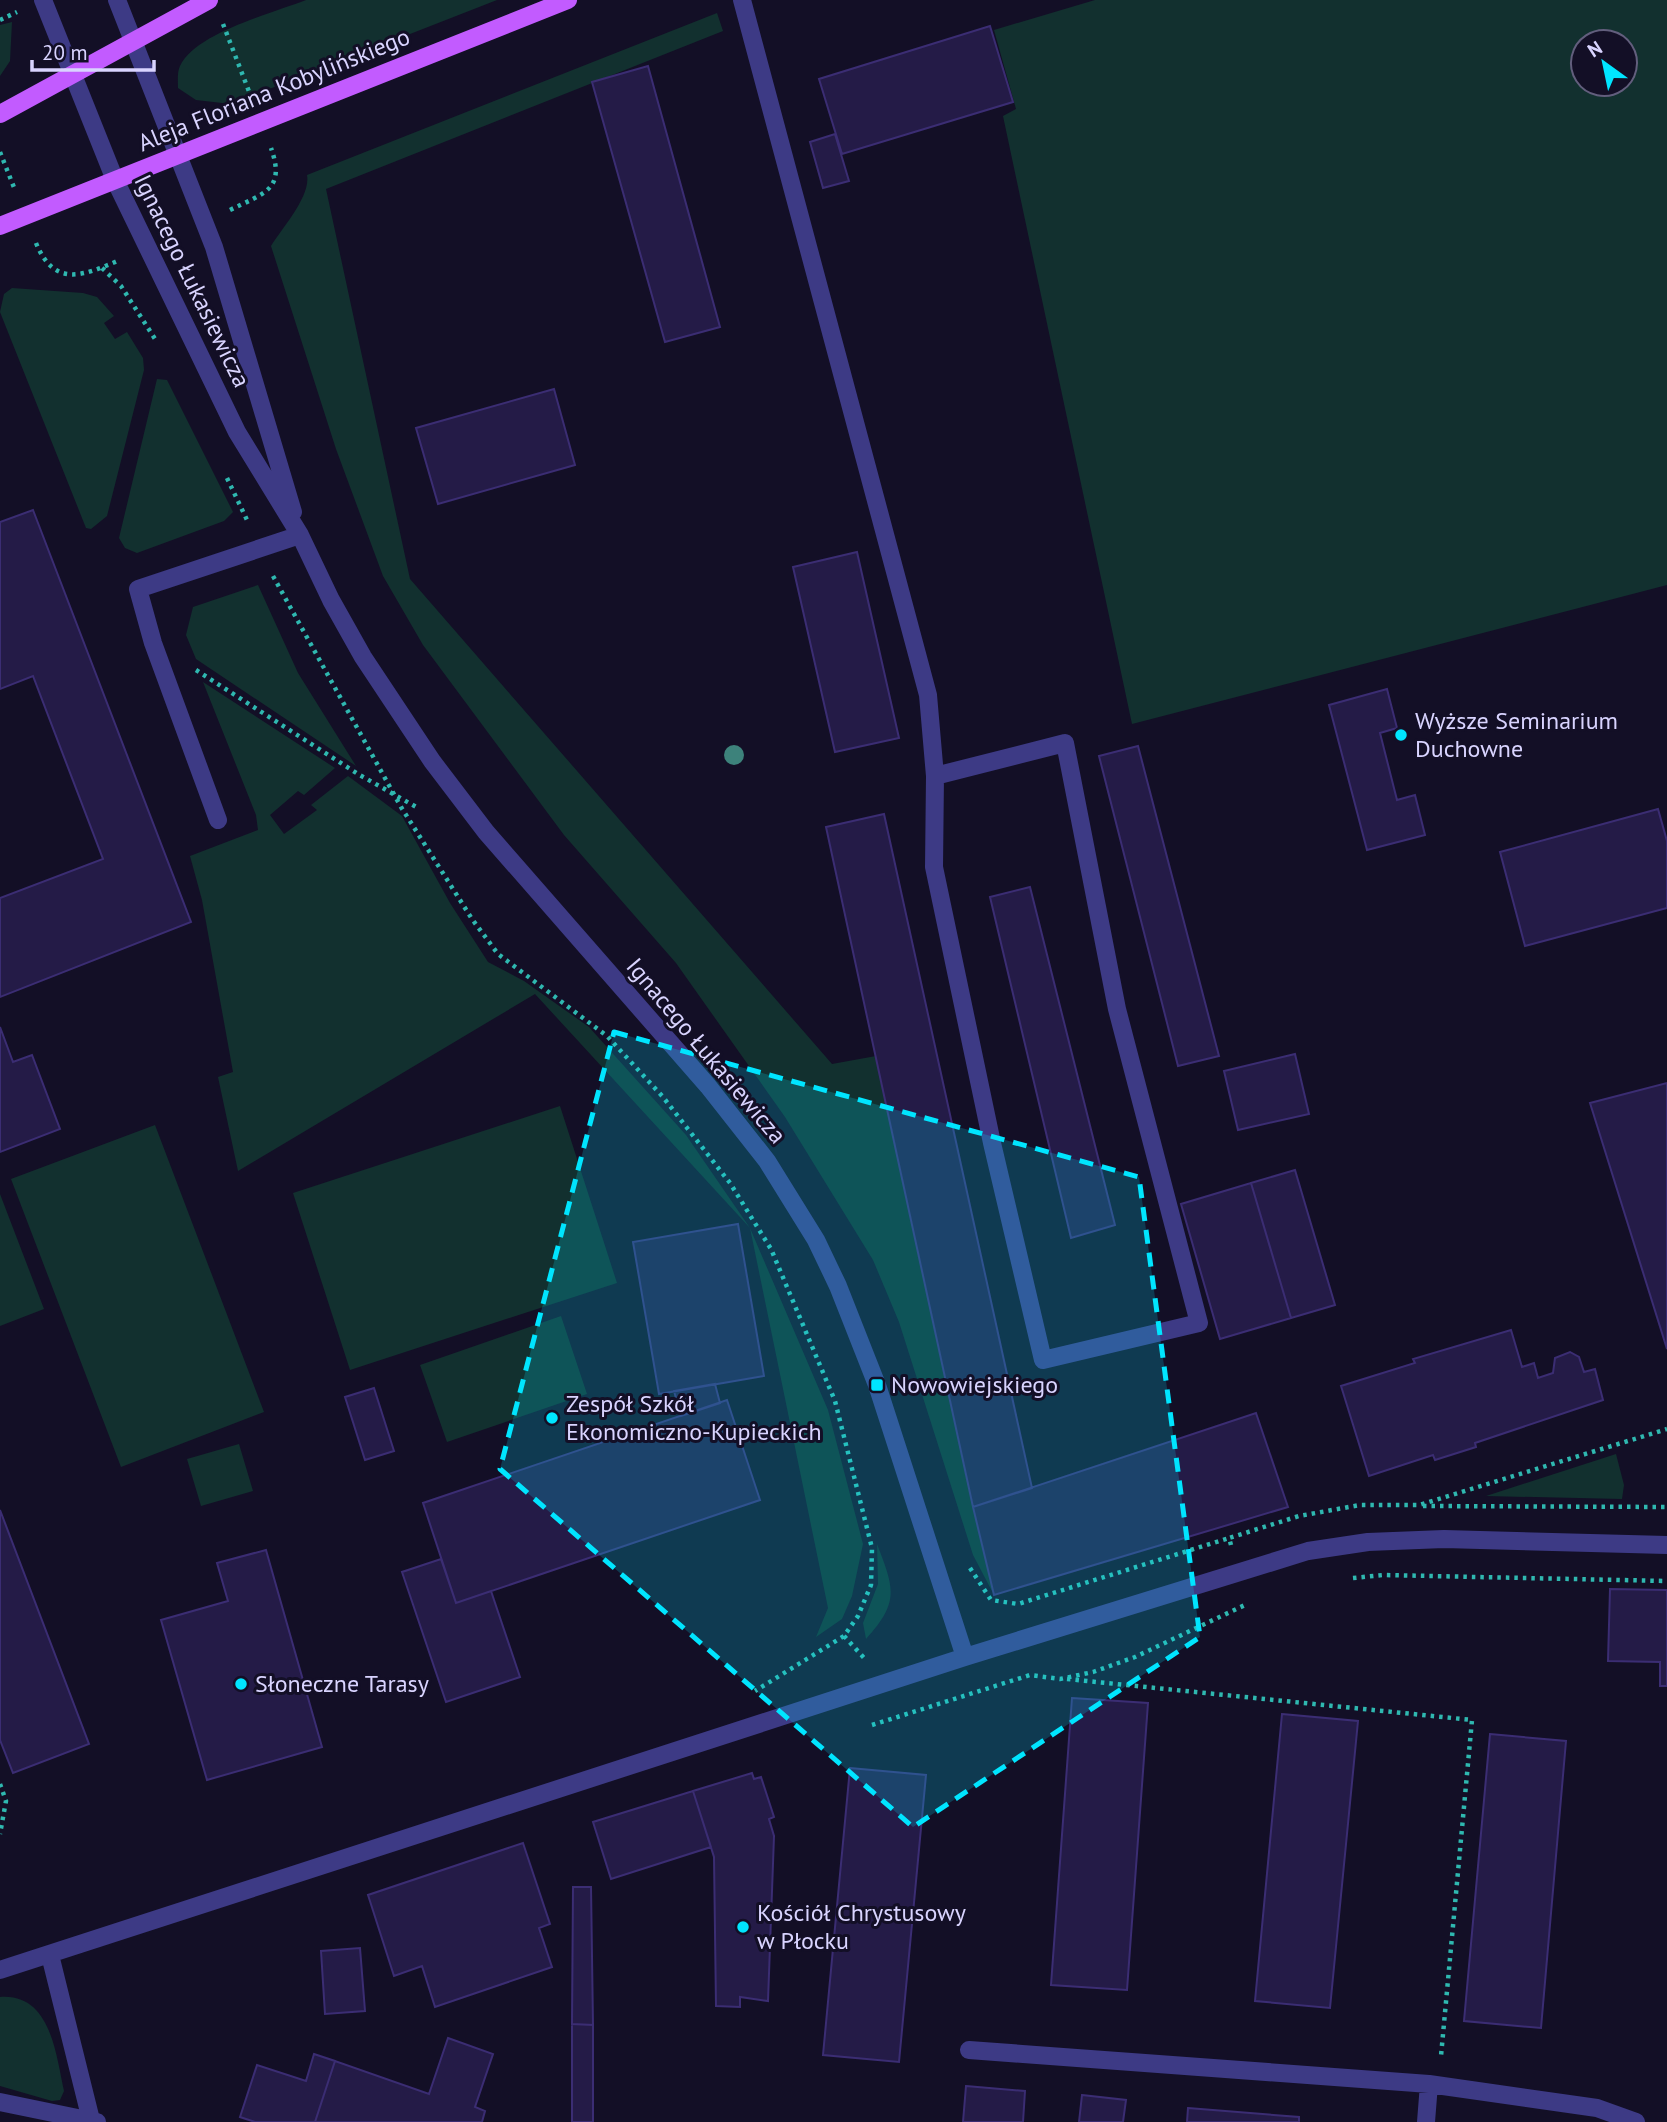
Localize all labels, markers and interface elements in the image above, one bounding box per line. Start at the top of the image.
street label: Aleja Floriana Kobylińskiego [133,21,414,158]
scale bar [32,28,154,72]
north arrow [1569,28,1639,98]
text: N [1583,35,1607,62]
text: 20 m [42,39,88,66]
street label: Ignacego Łukasiewicza [127,169,257,392]
place label: Wyższe Seminarium Duchowne [1415,705,1618,764]
marker: Wyższe Seminarium Duchowne [1393,727,1409,743]
street label: Ignacego Łukasiewicza [620,951,793,1150]
place label: Nowowiejskiego [891,1369,1058,1400]
marker: Nowowiejskiego [869,1377,885,1393]
place label: Zespół Szkół Ekonomiczno-Kupieckich [566,1388,822,1447]
marker: Zespół Szkół Ekonomiczno-Kupieckich [544,1410,560,1426]
place label: Słoneczne Tarasy [255,1668,429,1699]
marker: Słoneczne Tarasy [233,1676,249,1692]
place label: Kościół Chrystusowy w Płocku [757,1897,966,1956]
marker: Kościół Chrystusowy w Płocku [735,1919,751,1935]

